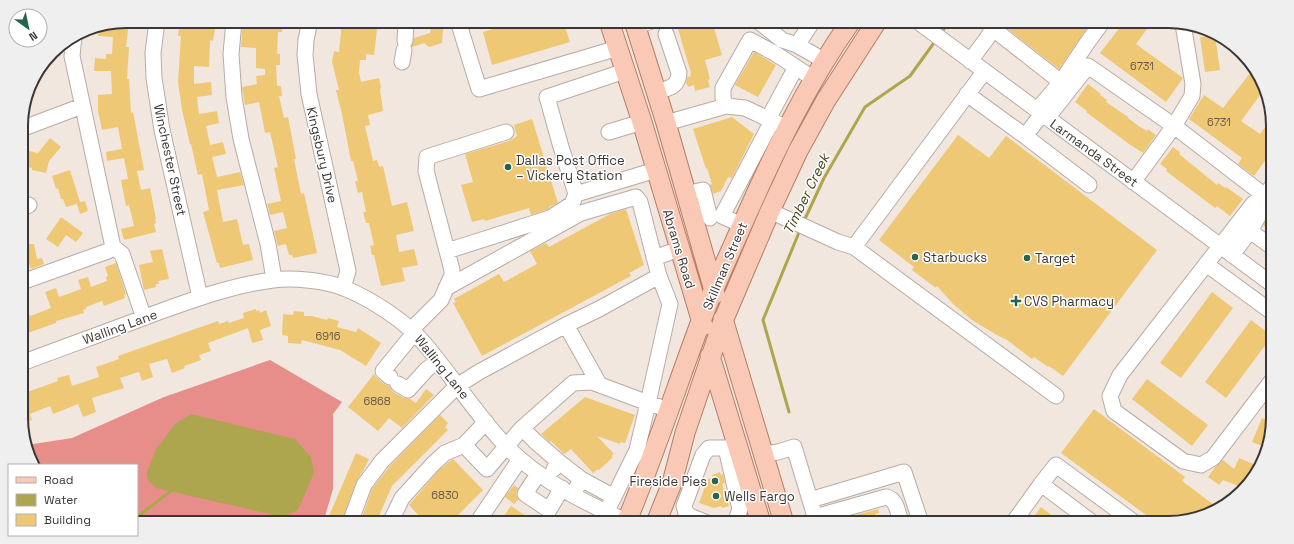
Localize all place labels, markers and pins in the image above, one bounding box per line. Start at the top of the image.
place label: Dallas Post Office – Vickery Station [516,152,625,184]
marker: Dallas Post Office – Vickery Station [503,162,513,172]
place label: Starbucks [923,249,987,266]
place label: Target [1035,250,1075,267]
marker: Starbucks [910,252,920,262]
marker: Target [1022,253,1032,263]
place label: CVS Pharmacy [1024,293,1114,310]
marker: CVS Pharmacy [1011,296,1021,306]
place label: Fireside Pies [629,473,707,490]
marker: Fireside Pies [710,476,720,486]
place label: Wells Fargo [724,488,795,505]
marker: Wells Fargo [711,491,721,501]

